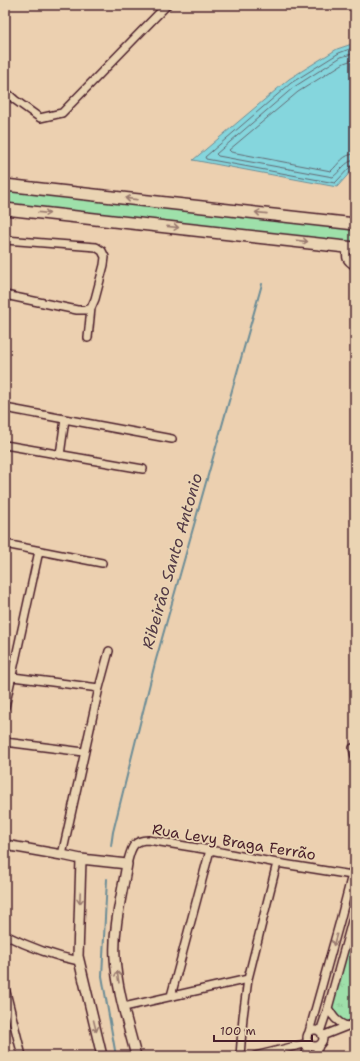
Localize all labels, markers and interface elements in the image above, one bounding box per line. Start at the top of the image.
one-way arrow [125,195,138,203]
one-way arrow [37,209,50,217]
one-way arrow [255,209,268,217]
one-way arrow [166,223,179,231]
one-way arrow [295,238,308,245]
water label: Ribeirão Santo Antonio [137,470,207,651]
street label: Rua Levy Braga Ferrão [151,819,317,865]
one-way arrow [76,891,83,904]
one-way arrow [331,933,338,946]
one-way arrow [114,971,122,984]
scale bar [214,1017,312,1043]
one-way arrow [92,1019,99,1032]
text: 100 m [220,1023,256,1039]

